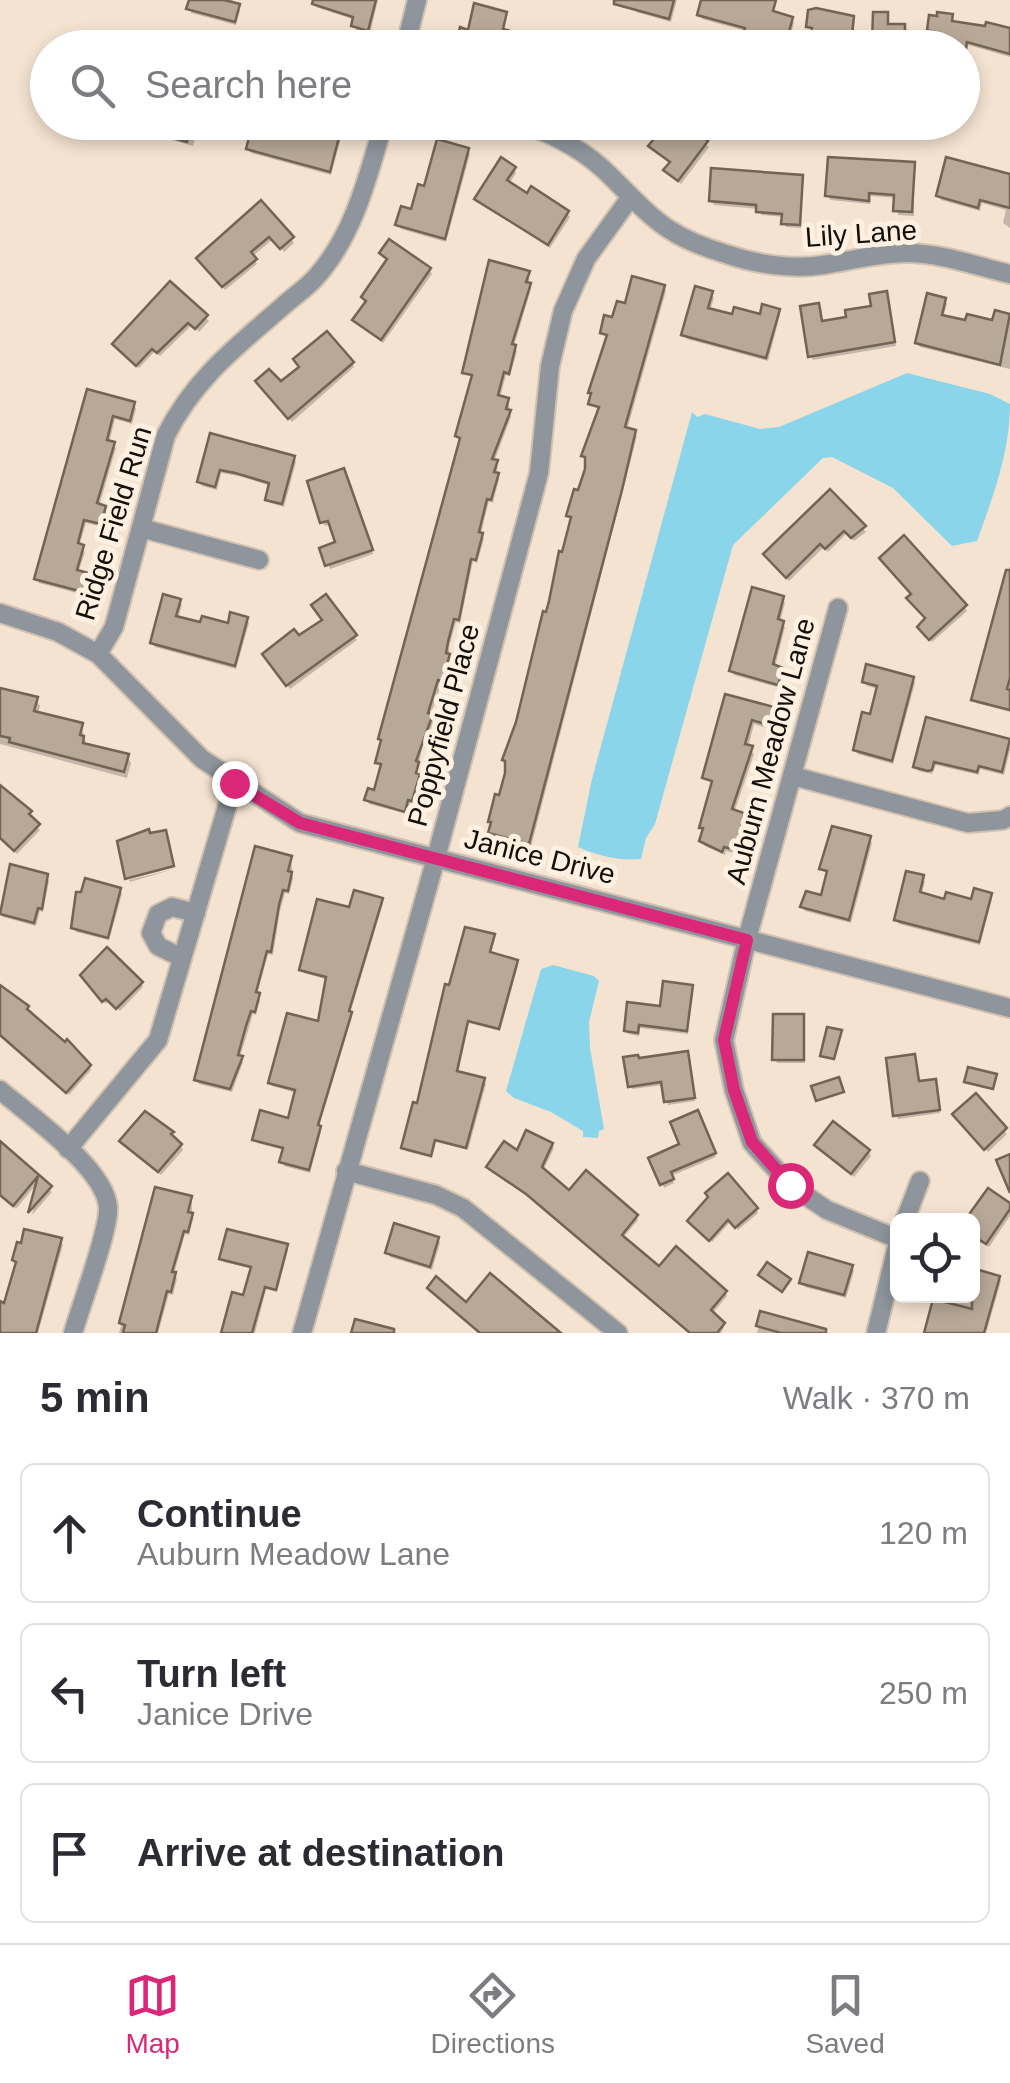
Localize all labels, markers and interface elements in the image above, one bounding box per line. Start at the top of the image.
search box [30,30,980,140]
icon: search [65,58,120,113]
text: Search here [145,64,352,106]
street label: Lily Lane [804,214,918,253]
street label: Ridge Field Run [69,423,158,624]
street label: Auburn Meadow Lane [720,615,821,887]
street label: Poppyfield Place [402,620,485,830]
route end [212,761,258,807]
street label: Janice Drive [461,823,618,890]
route start [768,1163,814,1209]
map controls [890,1213,980,1303]
button: locate [890,1213,980,1303]
text: 5 min [40,1374,150,1421]
text: Walk · 370 m [783,1380,970,1416]
text: Continue [137,1493,302,1535]
icon: ahead [42,1506,97,1561]
text: 120 m [879,1515,968,1551]
text: Auburn Meadow Lane [137,1536,450,1572]
text: Turn left [137,1653,286,1695]
icon: left [42,1666,97,1721]
text: 250 m [879,1675,968,1711]
text: Janice Drive [137,1696,313,1732]
icon: arrive [42,1826,97,1881]
text: Arrive at destination [137,1832,504,1874]
tab: Map [125,1968,180,2060]
tab: Directions [431,1968,555,2060]
tab: Saved [805,1968,885,2060]

